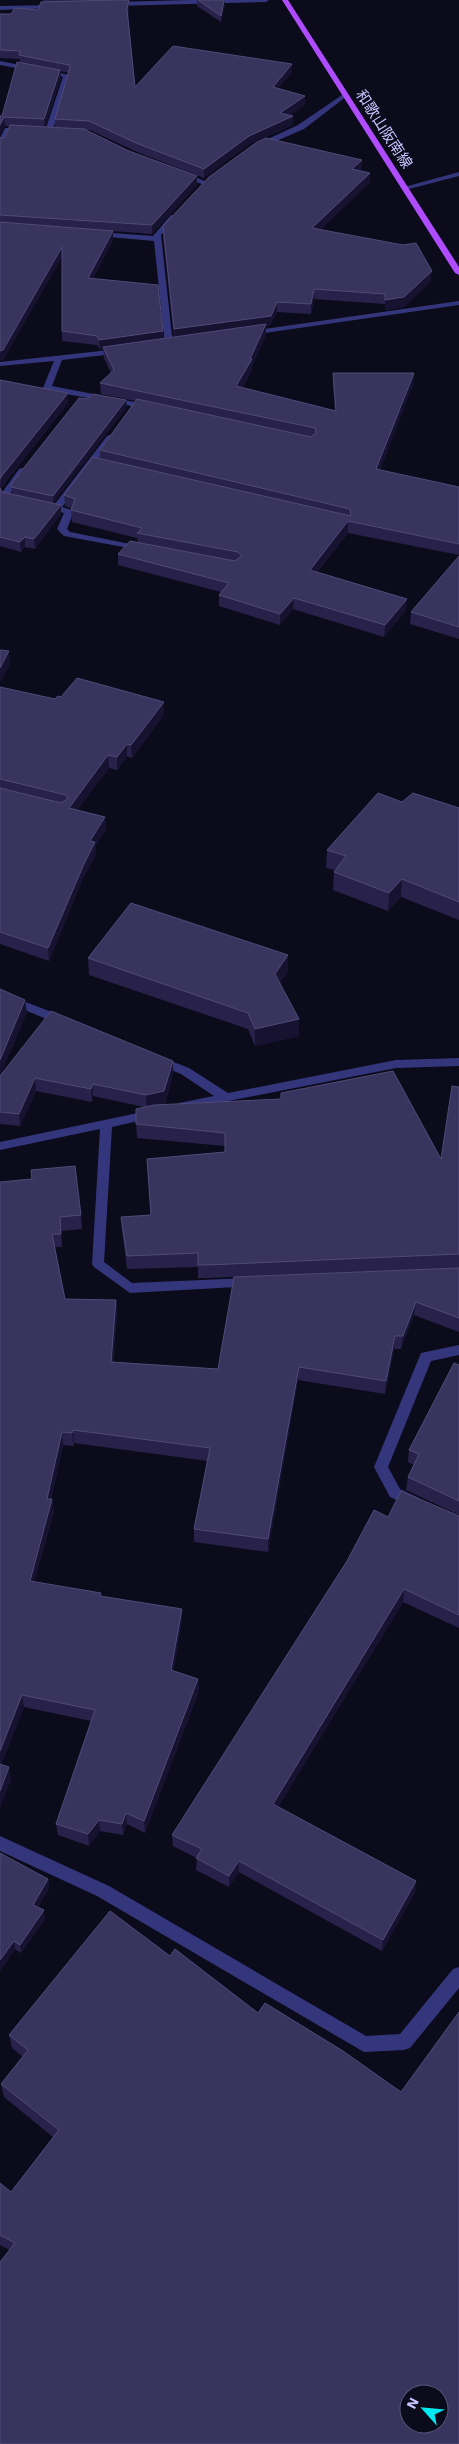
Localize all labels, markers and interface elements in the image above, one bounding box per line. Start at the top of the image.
street label: 和歌山阪南線 [352,86,416,172]
north arrow [399,2384,449,2434]
text: N [403,2395,422,2411]

